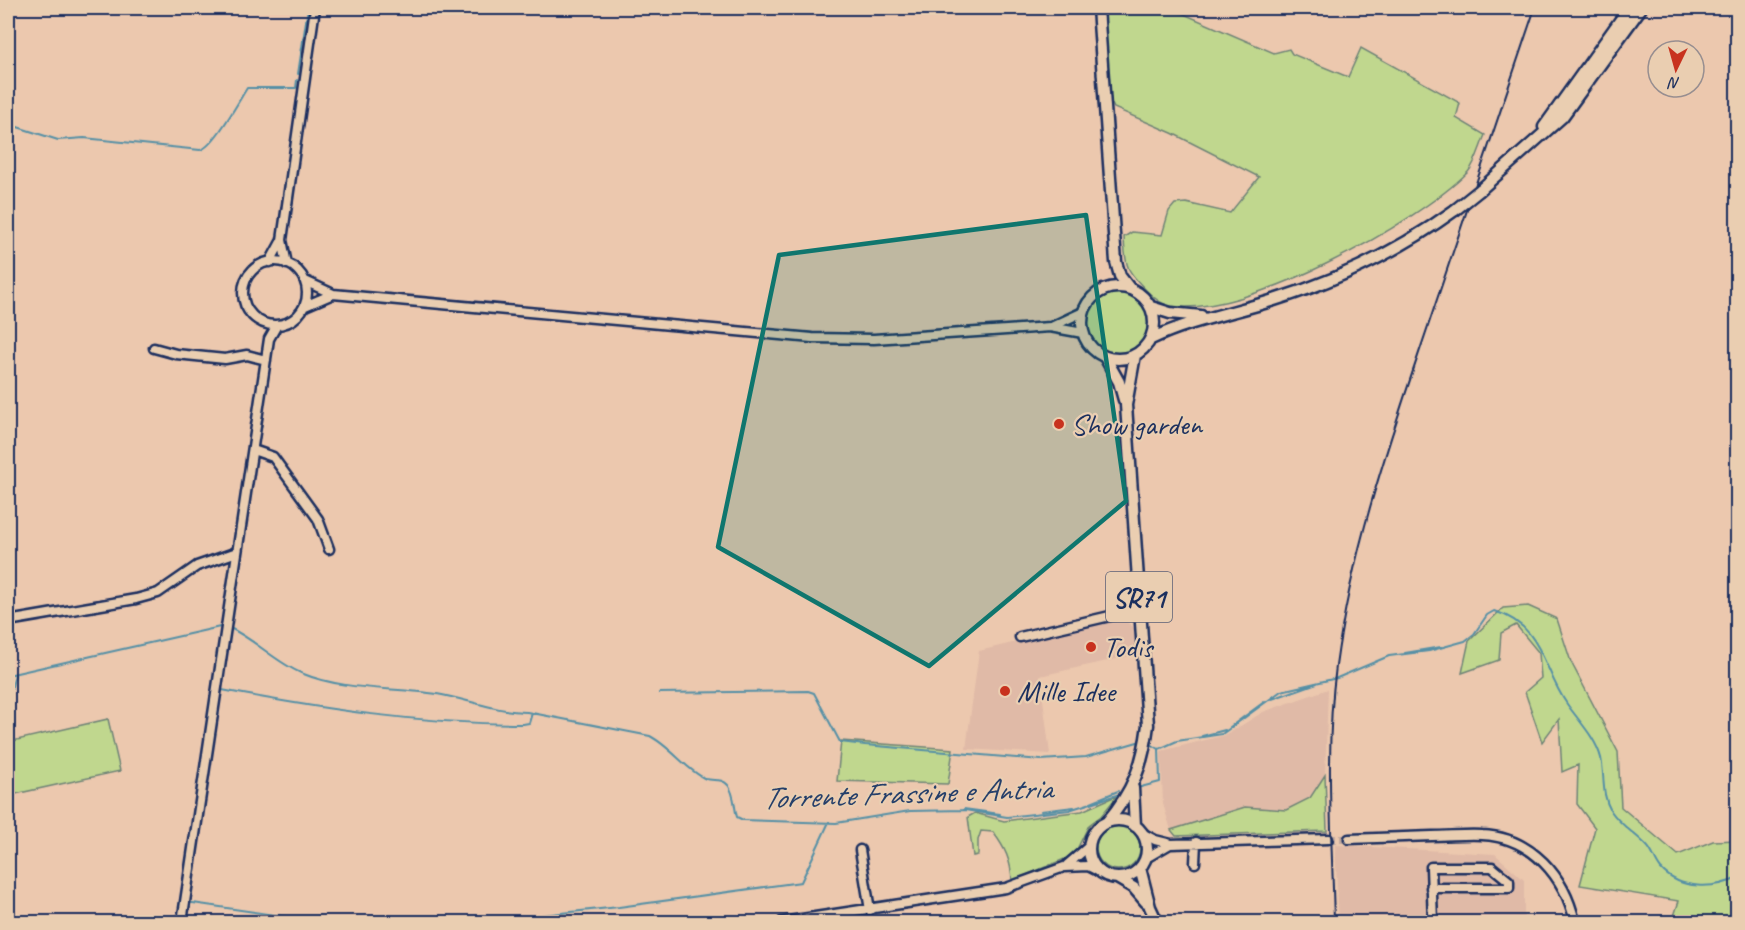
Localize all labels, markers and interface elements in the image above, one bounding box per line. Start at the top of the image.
north arrow [1646,39,1706,99]
text: N [1666,72,1681,93]
place label: Show garden [1071,405,1203,443]
marker: Show garden [1052,417,1066,431]
road number: SR71 [1106,572,1172,622]
place label: Todis [1103,628,1155,666]
marker: Todis [1084,640,1098,654]
place label: Mille Idee [1017,672,1117,710]
marker: Mille Idee [998,684,1012,698]
water label: Torrente Frassine e Antria [761,767,1056,819]

